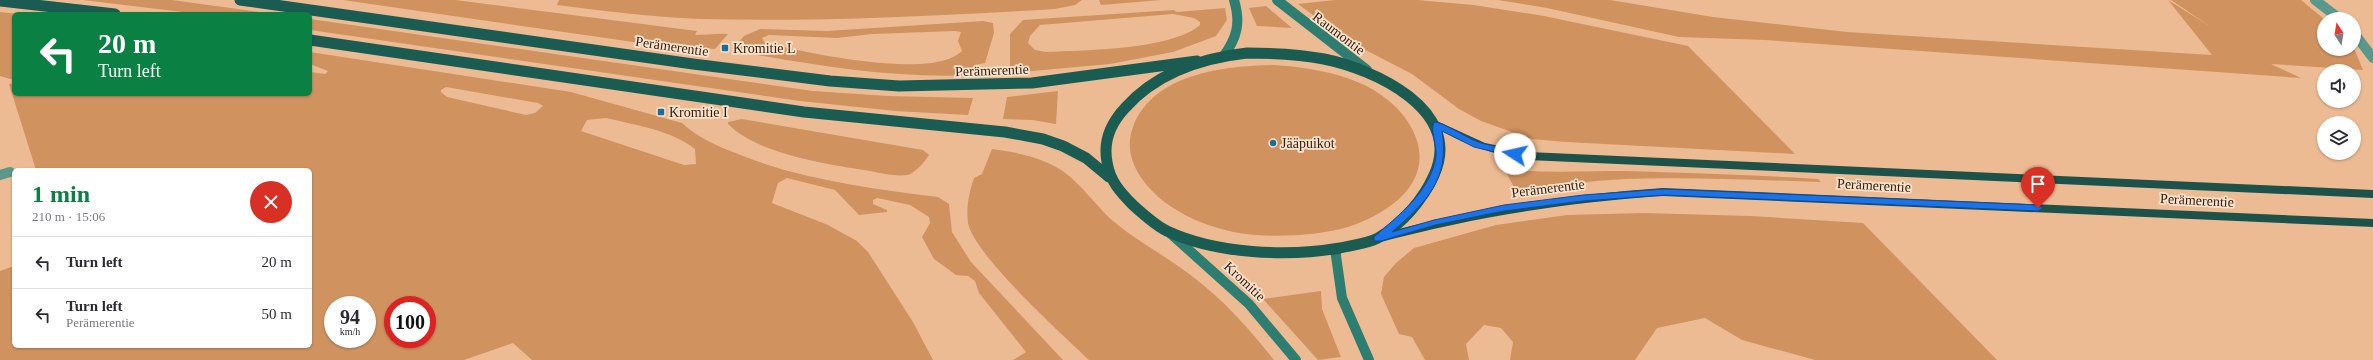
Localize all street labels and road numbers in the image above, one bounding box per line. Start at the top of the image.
street label: Raumontie [1310,9,1368,58]
street label: Perämerentie [634,34,710,59]
street label: Perämerentie [955,62,1029,79]
street label: Perämerentie [1837,176,1911,195]
street label: Perämerentie [1510,177,1586,200]
street label: Perämerentie [2160,191,2234,210]
street label: Kromitie [1221,259,1268,304]

